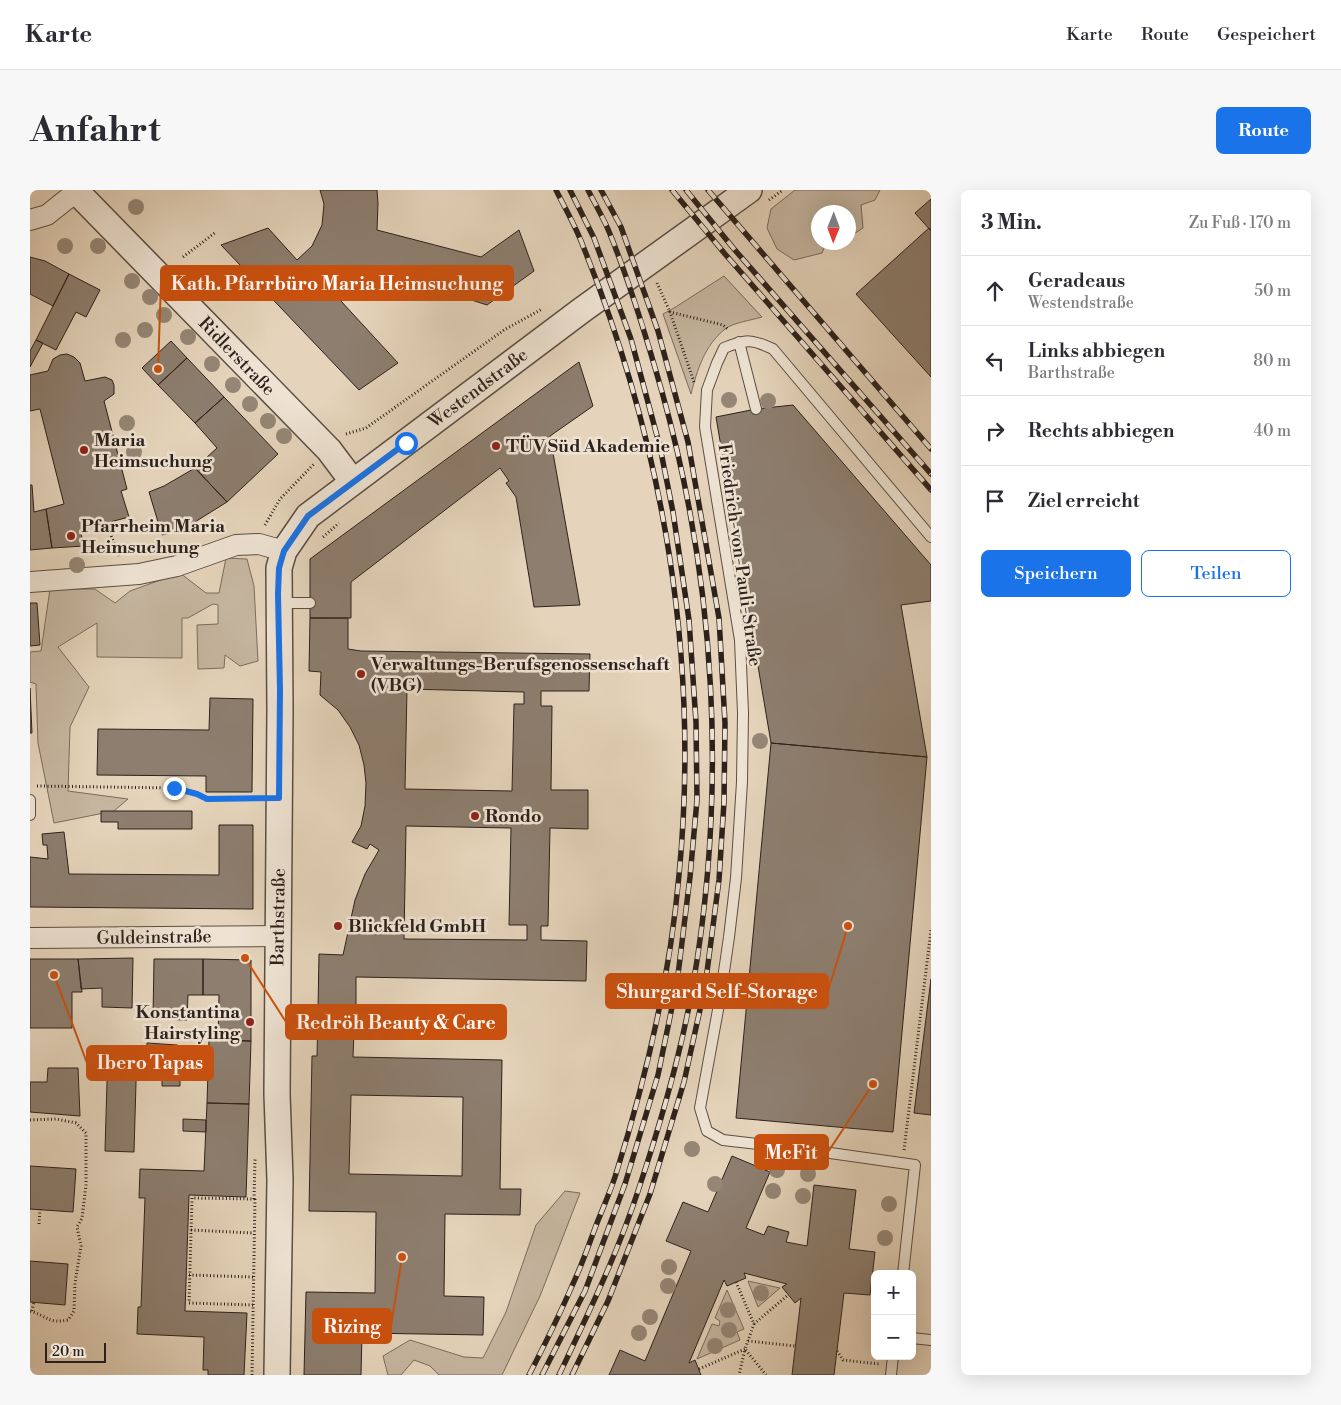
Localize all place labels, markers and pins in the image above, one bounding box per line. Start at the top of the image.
callout: Kath. Pfarrbüro Maria Heimsuchung [161,266,513,300]
place label: Maria Heimsuchung [94,429,213,473]
place label: TÜV Süd Akademie [506,435,670,458]
marker: TÜV Süd Akademie [490,440,502,452]
marker: Maria Heimsuchung [78,444,90,456]
place label: Pfarrheim Maria Heimsuchung [81,515,225,559]
marker: Pfarrheim Maria Heimsuchung [65,530,77,542]
place label: Verwaltungs-Berufsgenossenschaft (VBG) [370,653,670,697]
marker: Verwaltungs-Berufsgenossenschaft (VBG) [355,668,367,680]
place label: Rondo [485,805,542,828]
marker: Rondo [469,810,481,822]
place label: Blickfeld GmbH [348,915,486,938]
marker: Blickfeld GmbH [332,920,344,932]
callout: Shurgard Self-Storage [606,974,828,1008]
place label: Konstantina Hairstyling [135,1001,241,1045]
callout: Redröh Beauty & Care [286,1005,506,1039]
marker: Konstantina Hairstyling [244,1016,256,1028]
callout: Ibero Tapas [87,1046,213,1080]
callout: McFit [755,1135,828,1169]
callout: Rizing [313,1309,391,1343]

